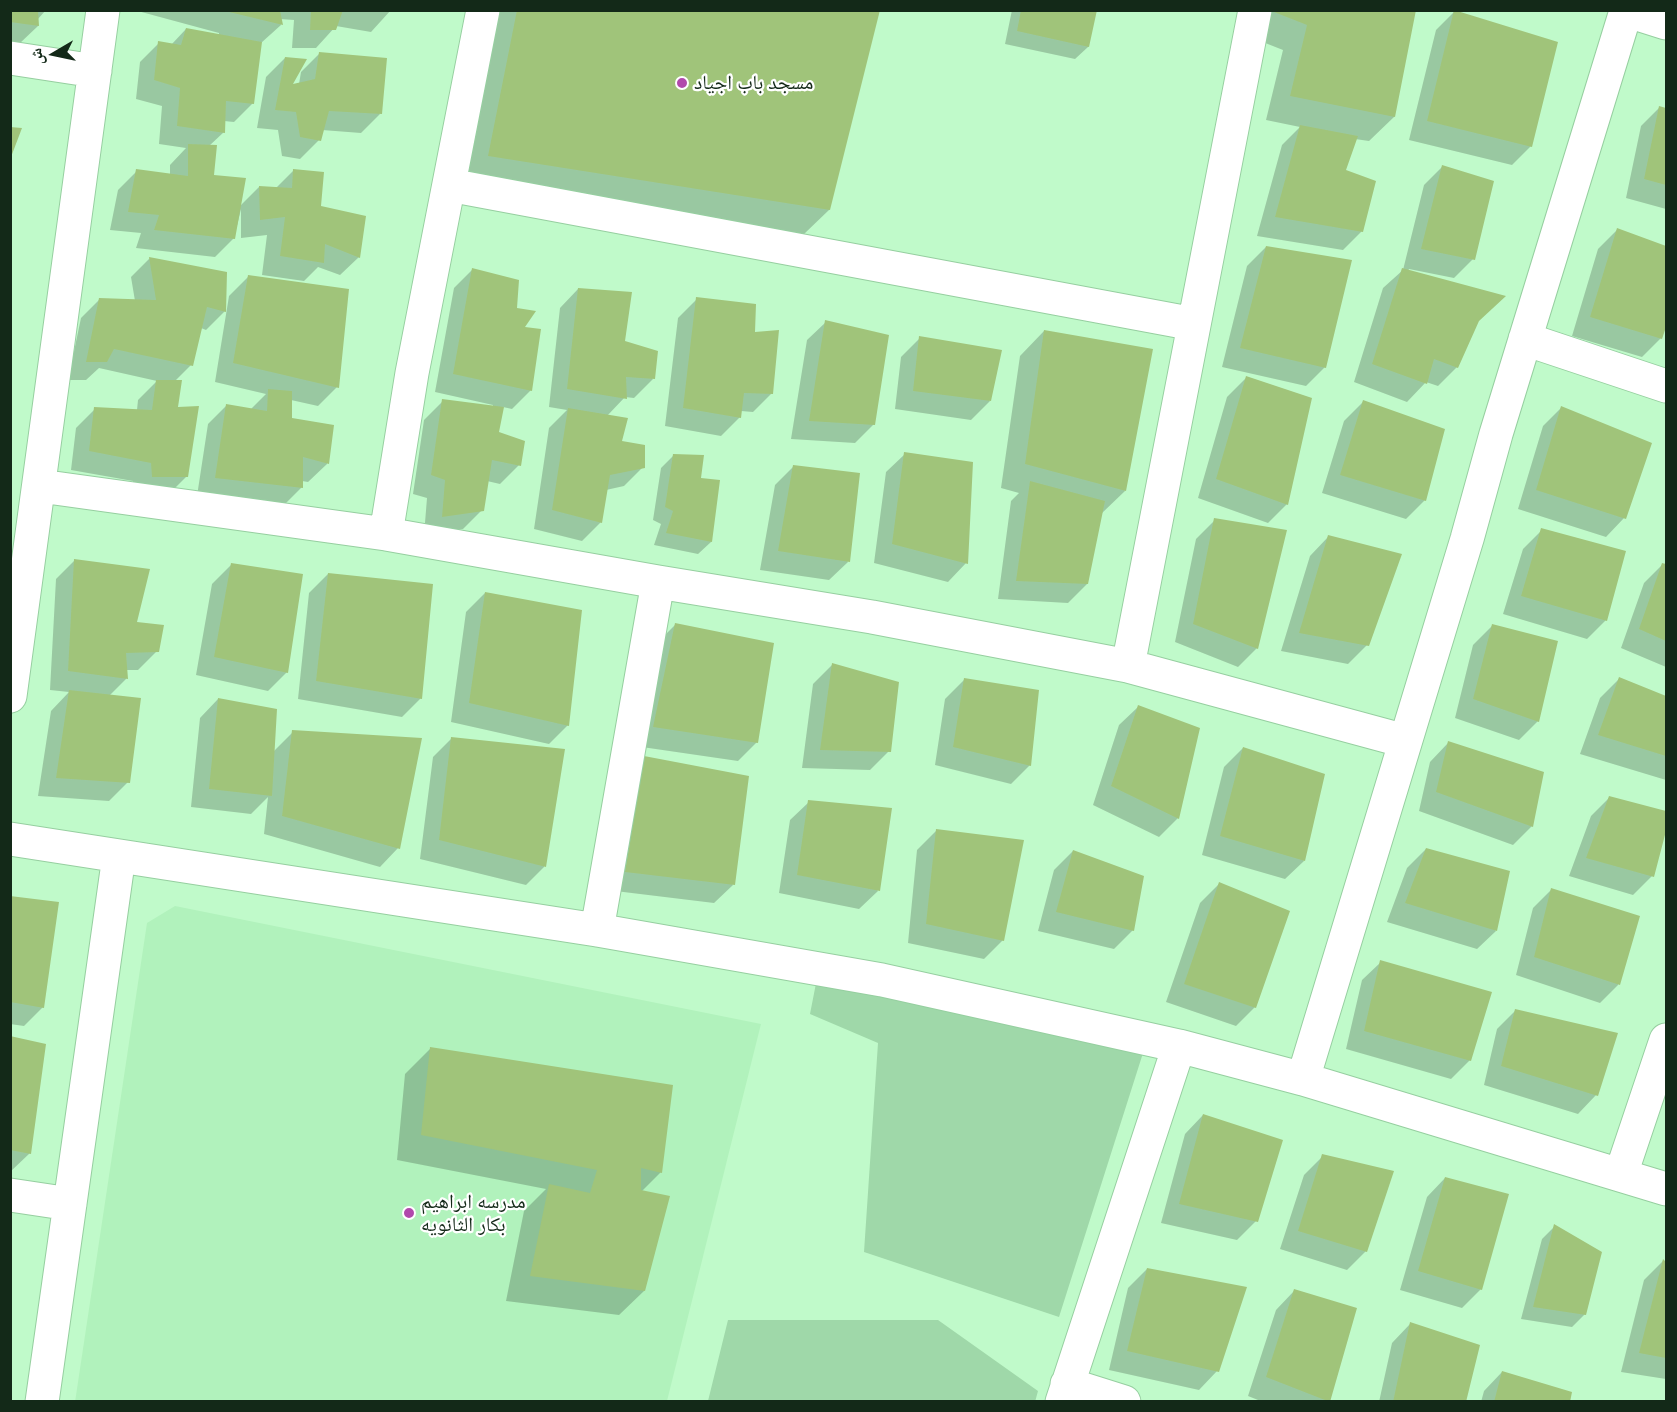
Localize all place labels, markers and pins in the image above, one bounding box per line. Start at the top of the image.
place label: مسجد باب اجياد [694,71,813,95]
marker: مسجد باب اجياد [675,76,689,90]
place label: مدرسه ابراهيم بكار الثانويه [421,1190,526,1237]
marker: مدرسه ابراهيم بكار الثانويه [402,1206,416,1220]

